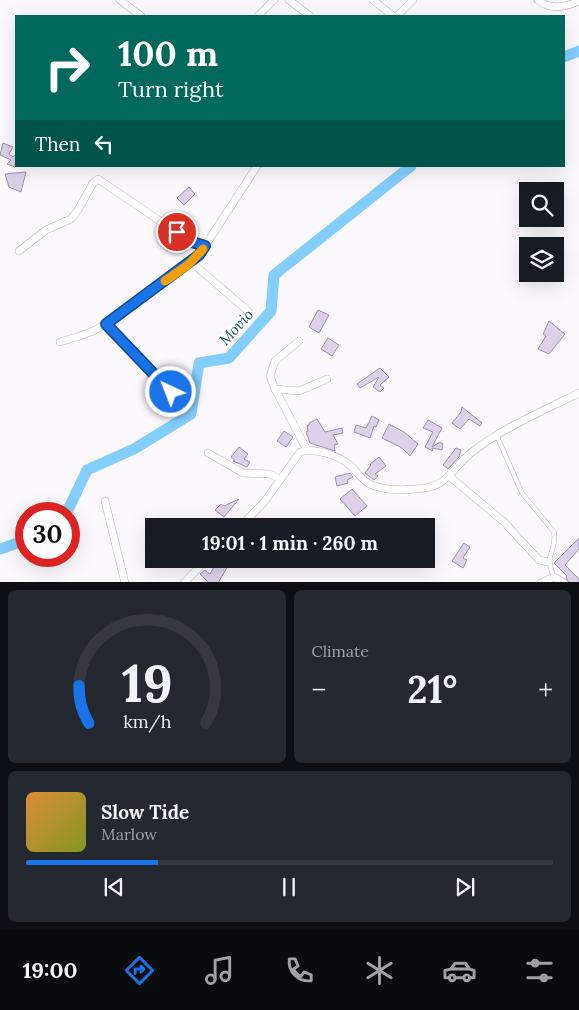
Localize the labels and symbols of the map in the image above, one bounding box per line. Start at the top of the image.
pin [156,211,198,253]
water label: Movio [215,305,257,349]
position arrow [144,365,196,417]
speed limit sign: 30 [15,502,80,567]

